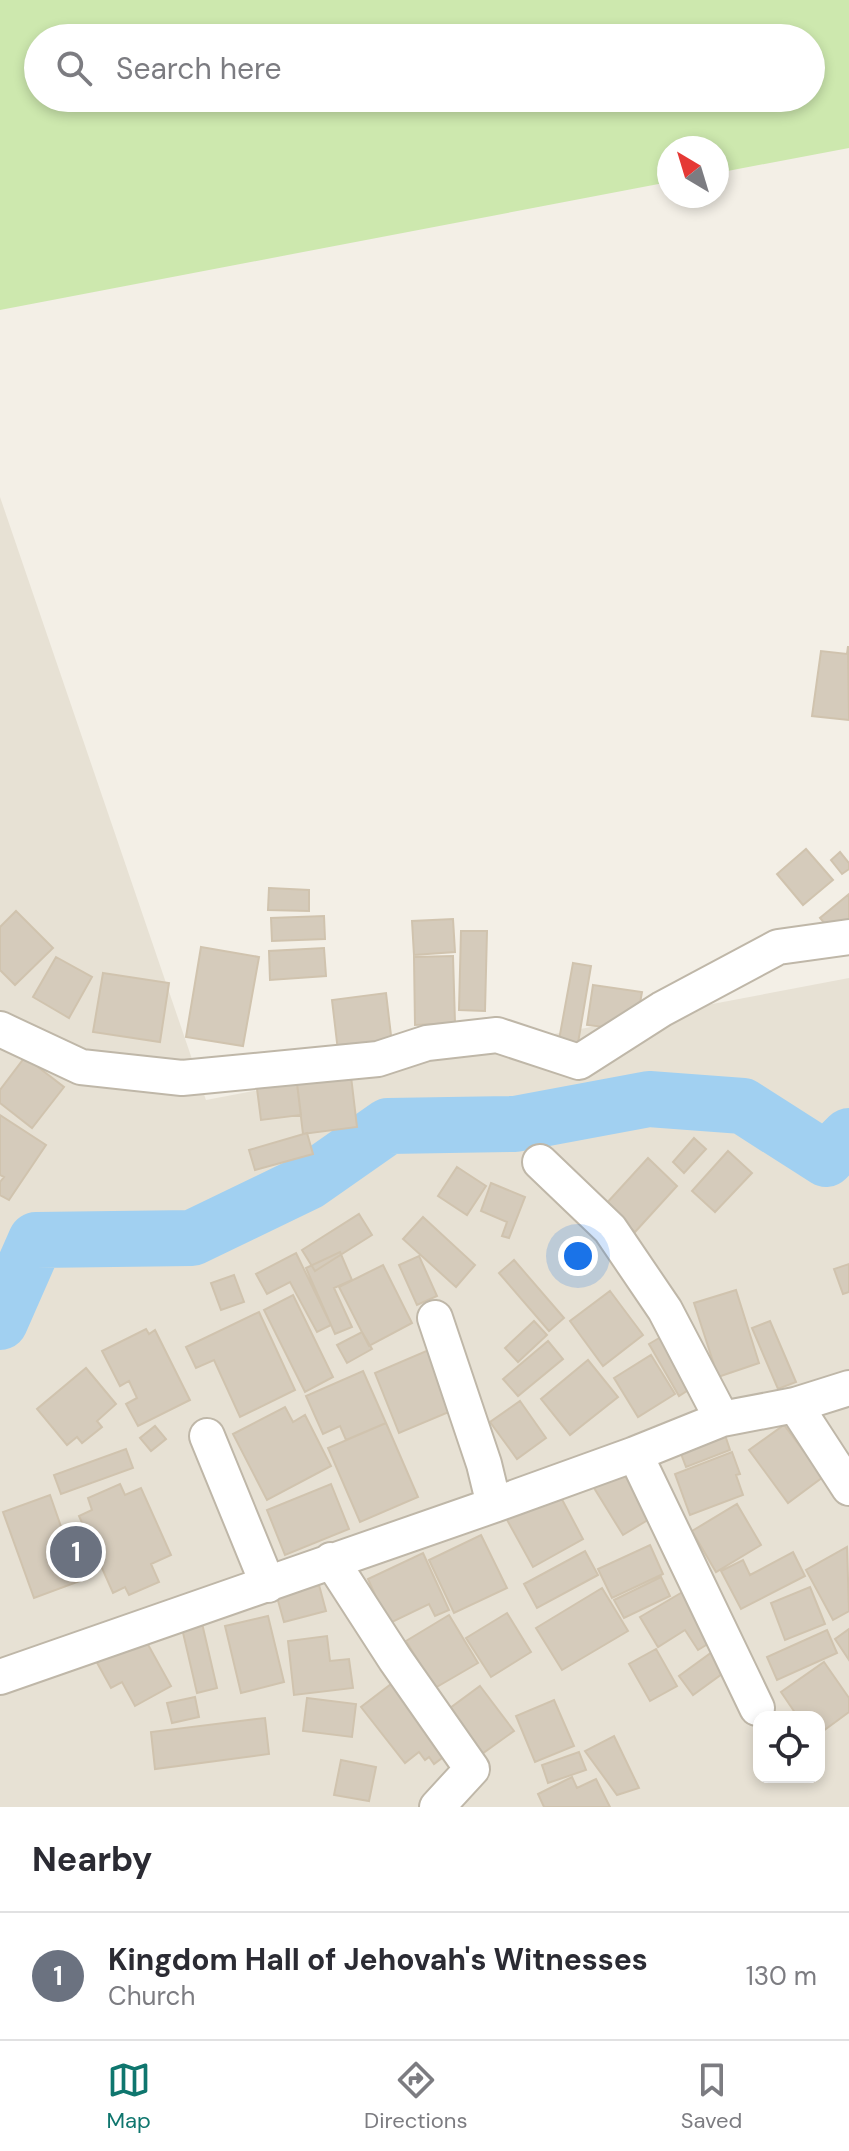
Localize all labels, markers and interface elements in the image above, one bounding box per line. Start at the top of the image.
search box [24,24,825,112]
icon: search [52,46,96,90]
text: Search here [116,49,282,88]
north arrow [657,136,729,208]
your location [558,1236,598,1276]
pin: 1 [50,1522,102,1582]
map controls [753,1711,825,1783]
button: locate [753,1711,825,1783]
text: Nearby [32,1837,152,1882]
text: Kingdom Hall of Jehovah's Witnesses [108,1940,648,1979]
text: 1 [53,1959,63,1993]
text: 130 m [746,1959,817,1993]
text: Church [108,1979,195,2013]
tab: Map [107,2058,151,2135]
tab: Directions [364,2058,468,2135]
tab: Saved [681,2058,742,2135]

